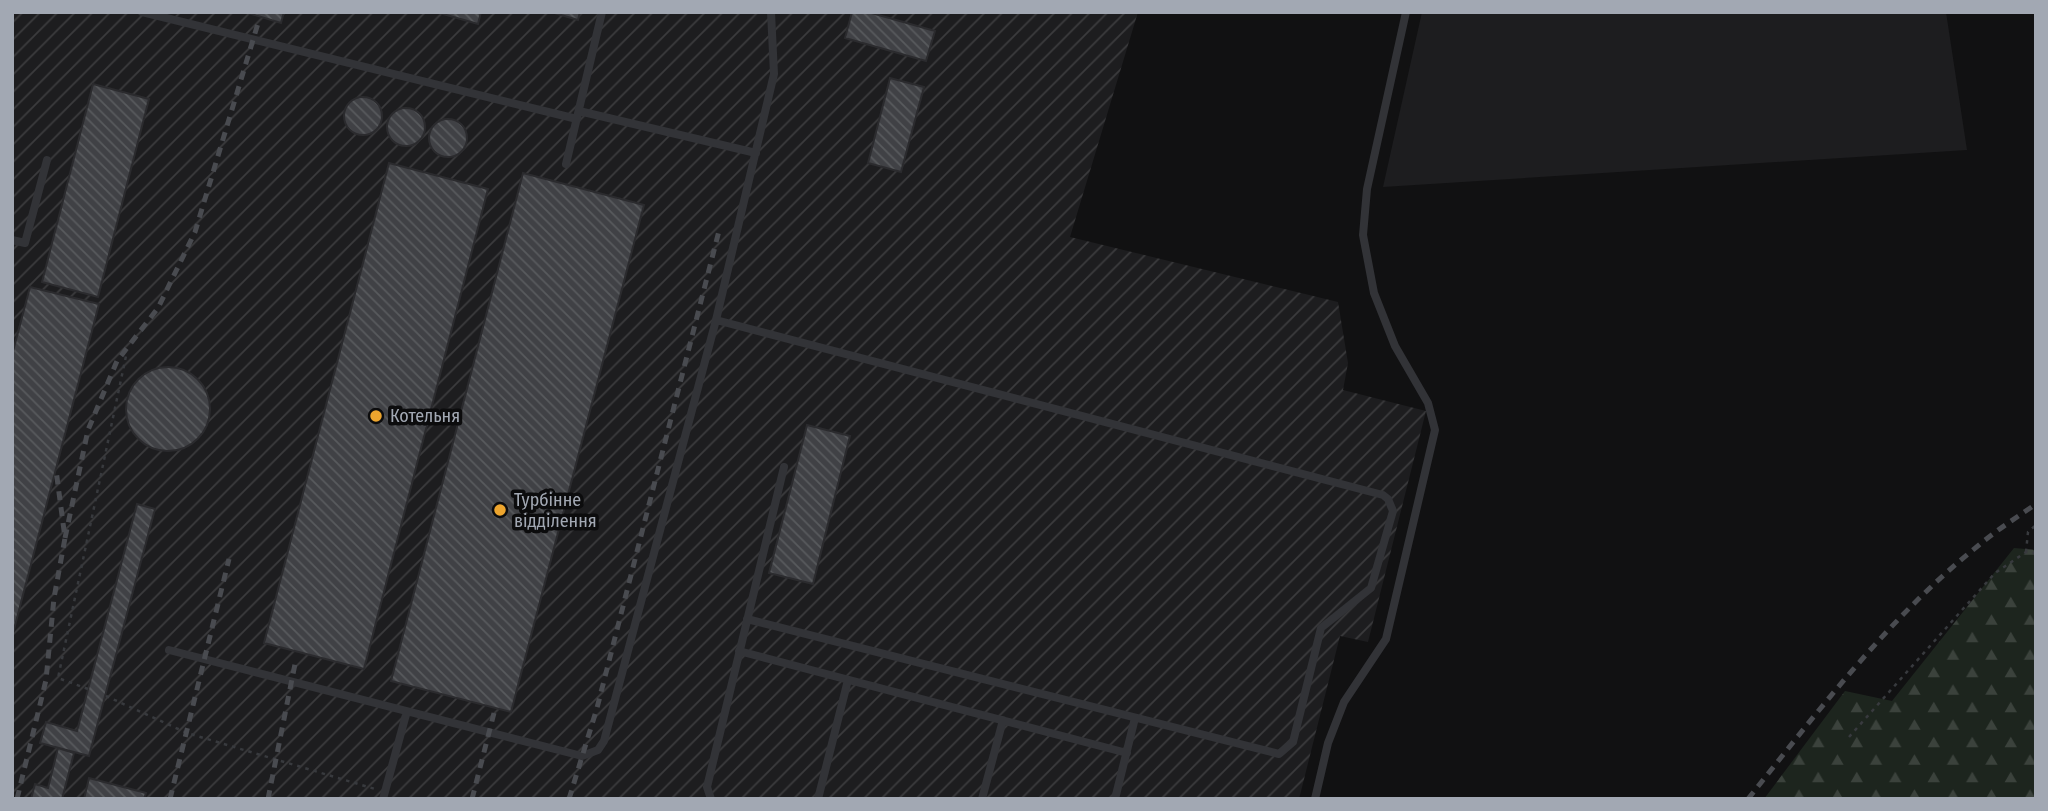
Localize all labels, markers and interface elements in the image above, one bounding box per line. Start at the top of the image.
place label: Котельня [390,405,460,427]
marker: Котельня [368,408,384,424]
place label: Турбінне відділення [514,489,597,532]
marker: Турбінне відділення [492,502,508,518]

